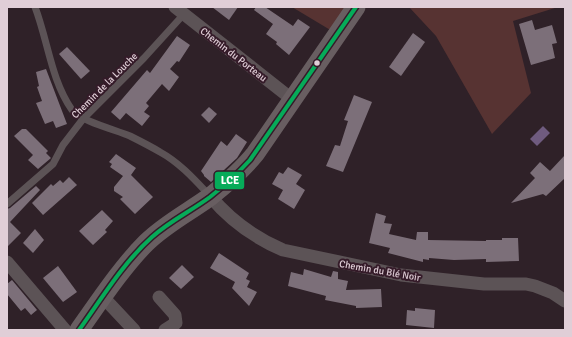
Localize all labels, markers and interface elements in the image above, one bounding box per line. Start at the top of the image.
street label: Chemin du Porteau [198,25,269,85]
street label: Chemin de la Louche [69,50,140,121]
unlabelled marker [312,58,322,68]
line badge: LCE [214,171,245,190]
text: LCE [221,174,239,187]
street label: Chemin du Blé Noir [338,258,422,284]

